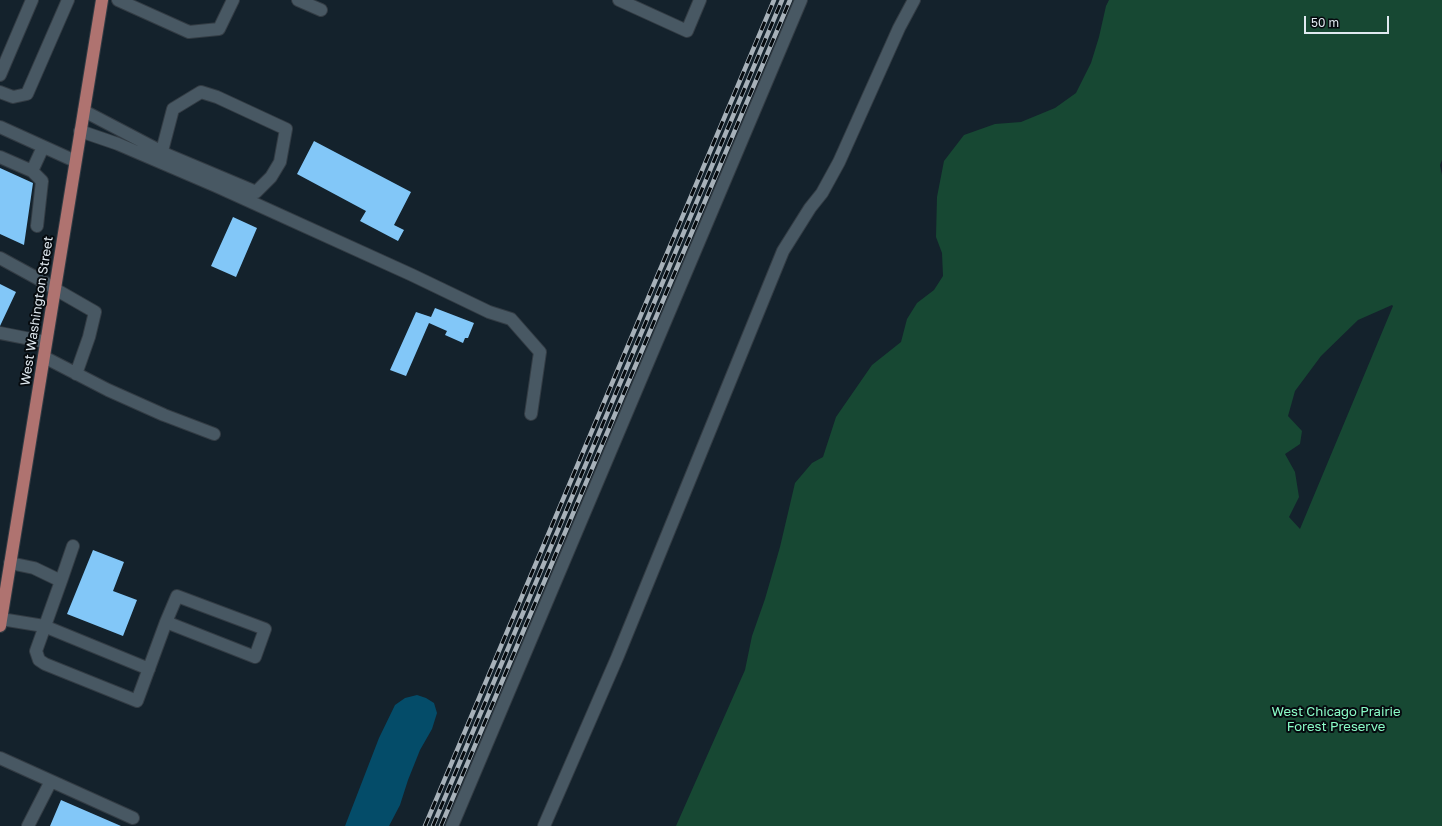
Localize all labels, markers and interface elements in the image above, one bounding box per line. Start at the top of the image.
scale bar [1306,8,1391,34]
text: 50 m [1311,15,1339,30]
street label: West Washington Street [17,235,57,387]
park label: West Chicago Prairie Forest Preserve [1271,704,1401,735]

